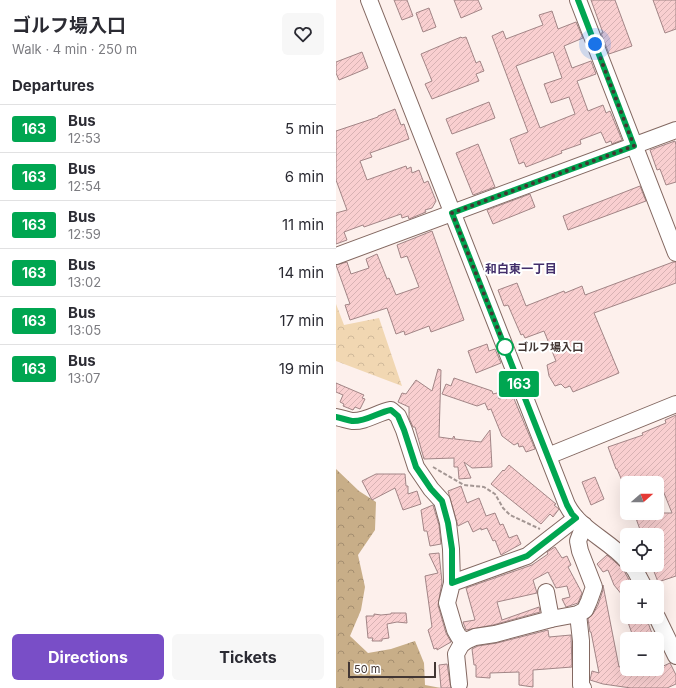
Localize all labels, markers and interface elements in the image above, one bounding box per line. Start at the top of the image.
button: heart [282,13,324,55]
text: ゴルフ場入口 [12,14,126,37]
your location [585,34,605,54]
text: Walk · 4 min · 250 m [12,41,137,57]
text: Departures [12,76,94,95]
text: Bus [68,111,96,130]
text: 5 min [285,119,324,138]
text: 163 [22,120,46,137]
text: 12:53 [68,130,101,146]
text: Bus [68,159,96,178]
text: 6 min [285,167,324,186]
text: 163 [22,168,46,185]
text: 12:54 [68,178,101,194]
text: Bus [68,207,96,226]
text: 11 min [282,215,324,234]
text: 163 [22,216,46,233]
text: 12:59 [68,226,101,242]
text: Bus [68,255,96,274]
district label: 和白東一丁目 [485,261,557,276]
text: 14 min [278,263,324,282]
text: 163 [22,264,46,281]
text: 13:02 [68,274,101,290]
text: Bus [68,303,96,322]
text: 17 min [280,311,324,330]
text: 163 [22,312,46,329]
text: 13:05 [68,322,101,338]
marker: ゴルフ場入口 [496,338,514,356]
place label: ゴルフ場入口 [517,340,583,354]
text: Bus [68,351,96,370]
text: 19 min [279,359,324,378]
text: 163 [22,360,46,377]
text: 13:07 [68,370,100,386]
line badge: 163 [496,371,542,397]
text: 163 [507,375,531,392]
north arrow [620,476,664,520]
map controls [620,476,664,676]
button: locate [620,528,664,572]
button: + [620,580,664,624]
button: − [620,632,664,676]
button: Directions [12,634,164,680]
button: Tickets [172,634,324,680]
scale bar [348,660,436,679]
text: 50 m [354,662,380,676]

